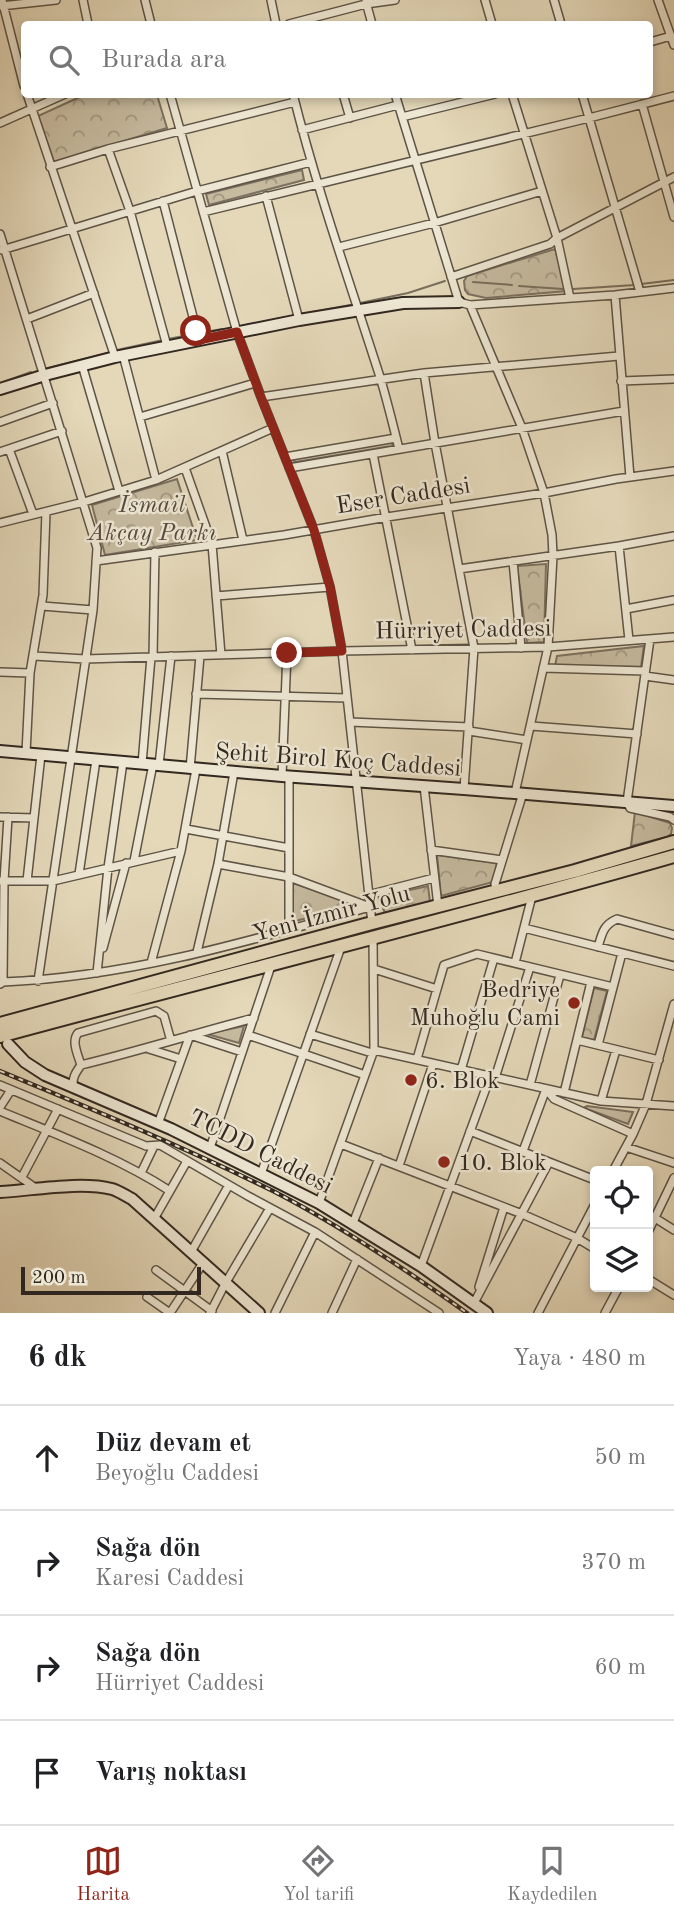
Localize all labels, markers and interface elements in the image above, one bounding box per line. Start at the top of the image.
search box [21,21,653,98]
icon: search [45,41,83,79]
text: Burada ara [101,47,226,73]
route start [180,315,211,346]
street label: Eser Caddesi [335,475,472,519]
park label: İsmail Akçay Parkı [86,490,216,546]
street label: Hürriyet Caddesi [375,617,552,645]
route end [271,637,302,668]
street label: Şehit Birol Koç Caddesi [214,740,462,782]
street label: Yeni İzmir Yolu [249,879,413,947]
place label: Bedriye Muhoğlu Cami [410,979,560,1031]
marker: Bedriye Muhoğlu Cami [566,995,582,1011]
place label: 6. Blok [425,1070,500,1094]
marker: 6. Blok [403,1072,419,1088]
street label: TCDD Caddesi [184,1106,336,1199]
place label: 10. Blok [458,1152,547,1176]
marker: 10. Blok [436,1154,452,1170]
map controls [590,1166,653,1292]
button: locate [590,1166,653,1229]
button: layers [590,1229,653,1292]
scale bar [21,1264,201,1296]
text: 200 m [32,1269,85,1288]
text: 6 dk [28,1343,87,1373]
text: Yaya · 480 m [513,1347,646,1370]
text: Düz devam et [95,1431,251,1457]
icon: ahead [28,1439,66,1477]
text: 50 m [595,1446,646,1469]
text: Beyoğlu Caddesi [95,1462,259,1485]
text: Sağa dön [95,1536,201,1562]
icon: right [28,1544,66,1582]
text: 370 m [581,1551,646,1574]
text: Karesi Caddesi [95,1567,244,1590]
text: Sağa dön [95,1641,201,1667]
icon: right [28,1649,66,1687]
text: 60 m [595,1656,646,1679]
text: Hürriyet Caddesi [95,1672,264,1695]
icon: arrive [28,1754,66,1792]
text: Varış noktası [95,1760,247,1786]
tab: Harita [76,1842,130,1907]
tab: Yol tarifi [283,1842,354,1907]
tab: Kaydedilen [507,1842,598,1907]

